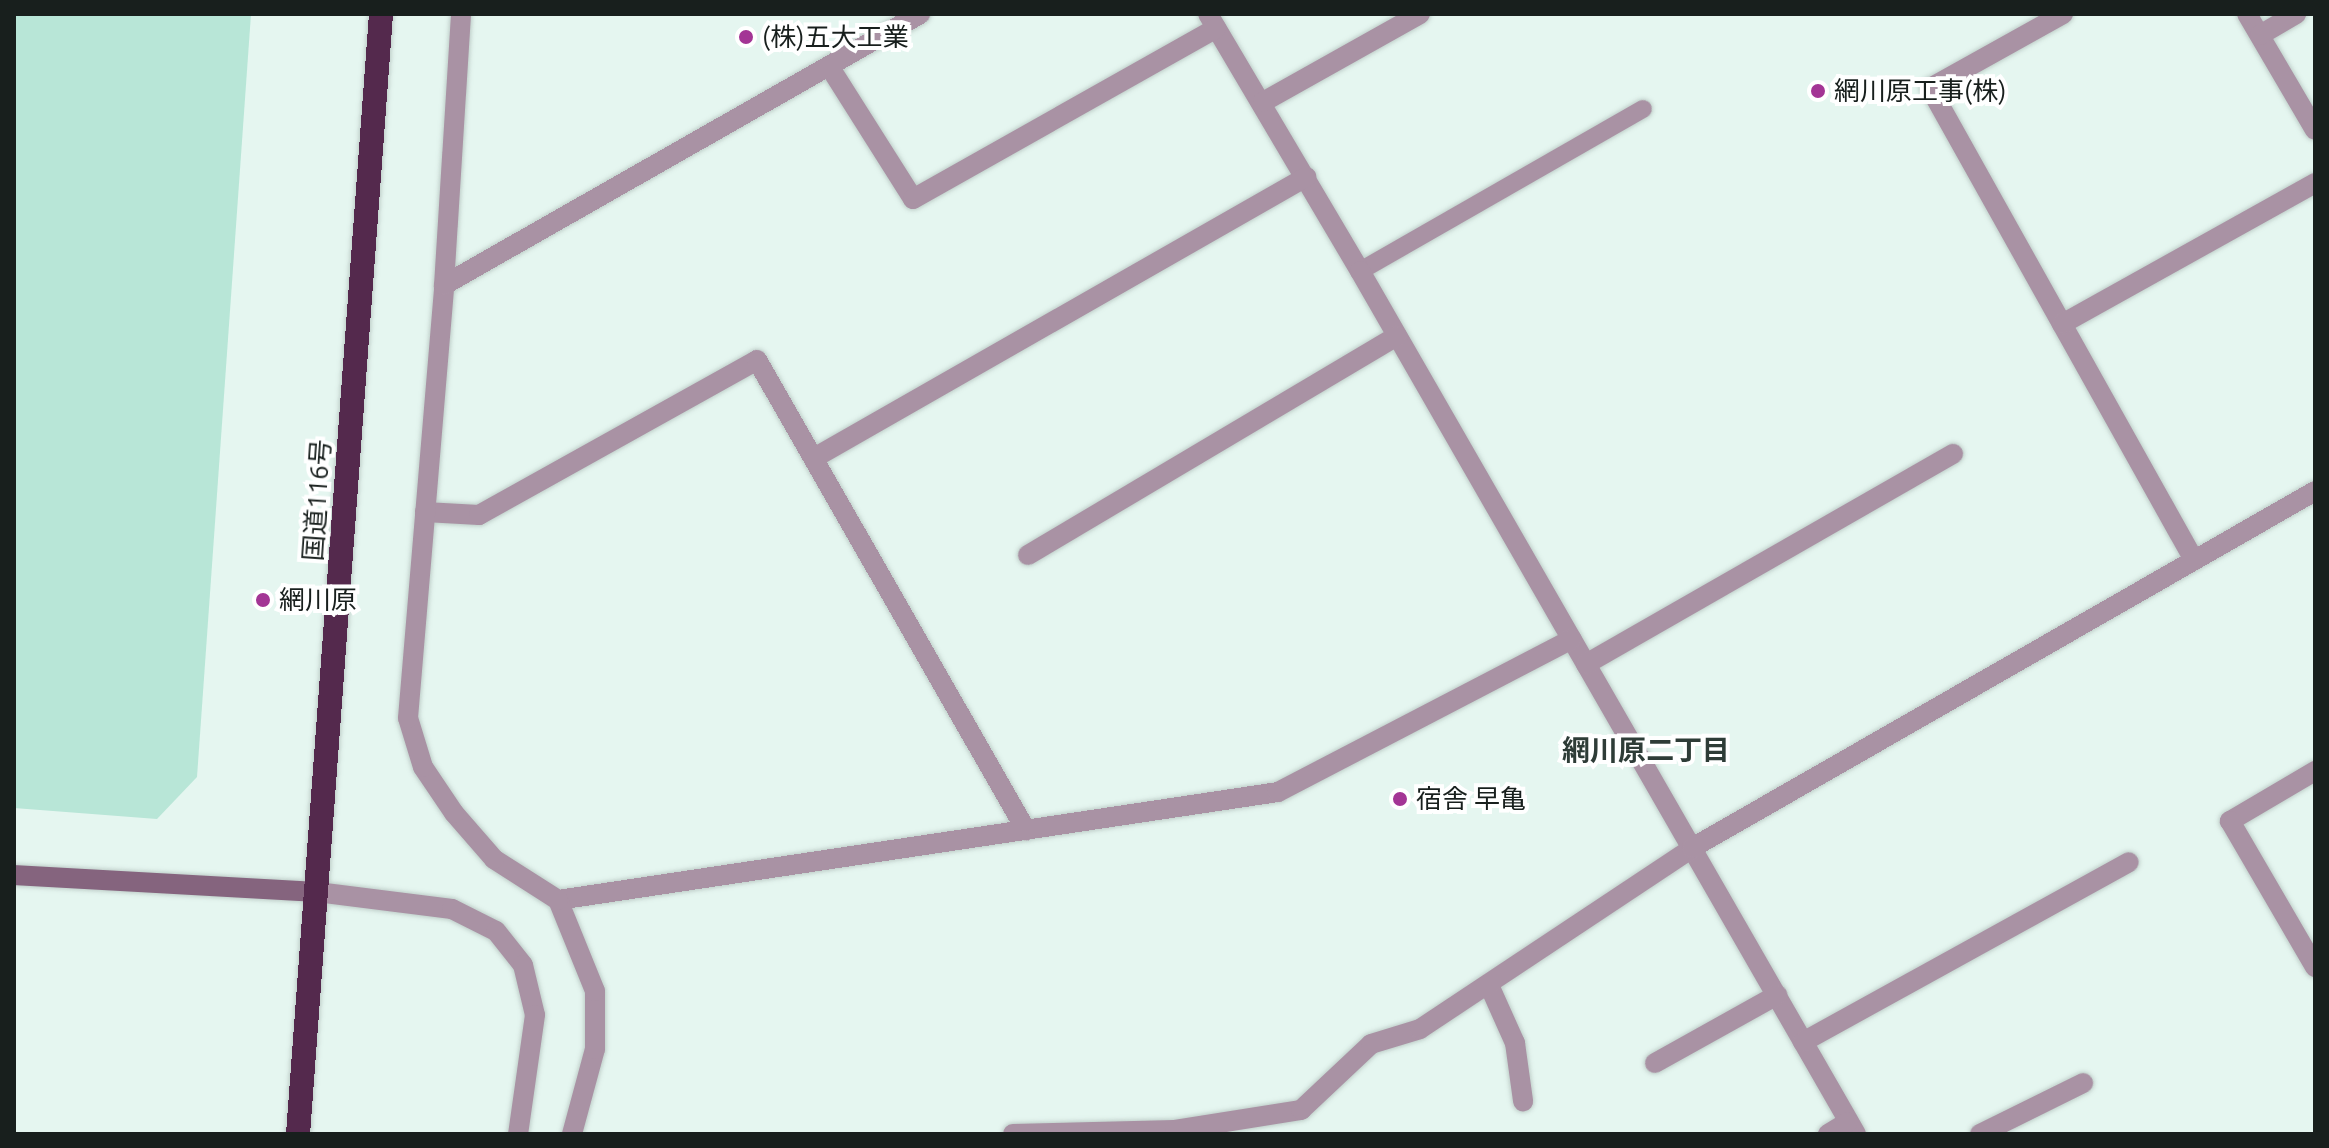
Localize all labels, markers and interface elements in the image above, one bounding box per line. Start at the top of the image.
place label: (株)五大工業 [762,21,908,53]
marker: (株)五大工業 [737,28,755,46]
place label: 網川原工事(株) [1834,75,2006,107]
marker: 網川原工事(株) [1809,82,1827,100]
street label: 国道116号 [297,438,337,562]
place label: 網川原 [279,584,357,616]
marker: 網川原 [254,591,272,609]
district label: 網川原二丁目 [1562,733,1730,767]
place label: 宿舎 早亀 [1416,783,1526,815]
marker: 宿舎 早亀 [1391,790,1409,808]

